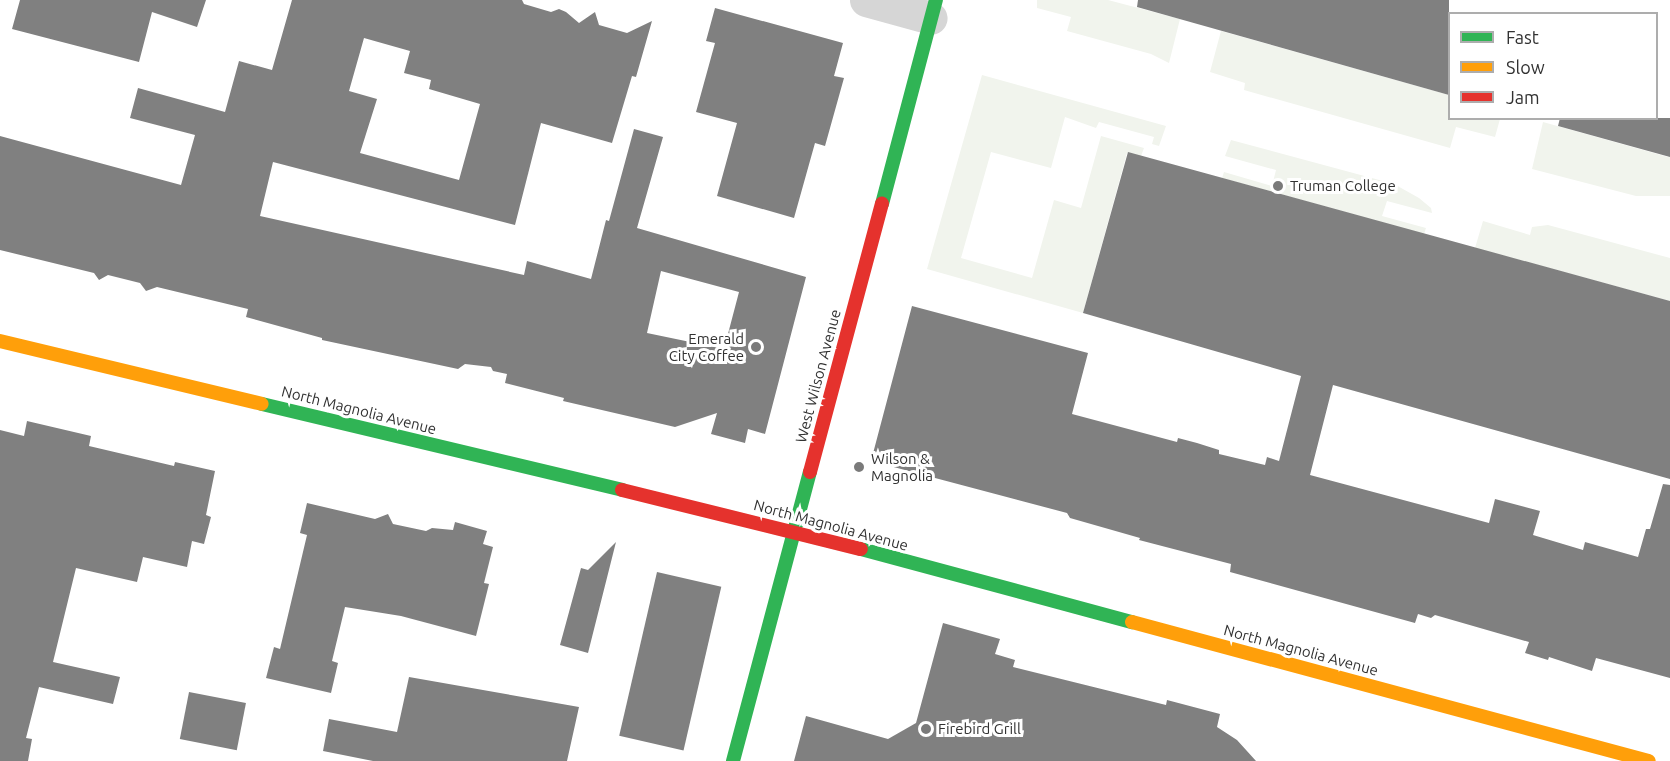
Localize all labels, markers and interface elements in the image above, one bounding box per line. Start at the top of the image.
legend [1448,12,1658,120]
text: Fast [1506,27,1539,47]
text: Slow [1506,57,1545,77]
text: Jam [1506,87,1540,107]
place label: Truman College [1290,177,1396,195]
marker: Truman College [1271,179,1285,193]
street label: West Wilson Avenue [792,307,844,445]
place label: Emerald City Coffee [669,329,744,364]
marker: Emerald City Coffee [749,340,763,354]
street label: North Magnolia Avenue [280,382,438,438]
place label: Wilson & Magnolia [871,449,933,484]
marker: Wilson & Magnolia [852,460,866,474]
street label: North Magnolia Avenue [752,496,910,554]
street label: North Magnolia Avenue [1222,621,1380,679]
place label: Firebird Grill [938,720,1021,738]
marker: Firebird Grill [919,722,933,736]

